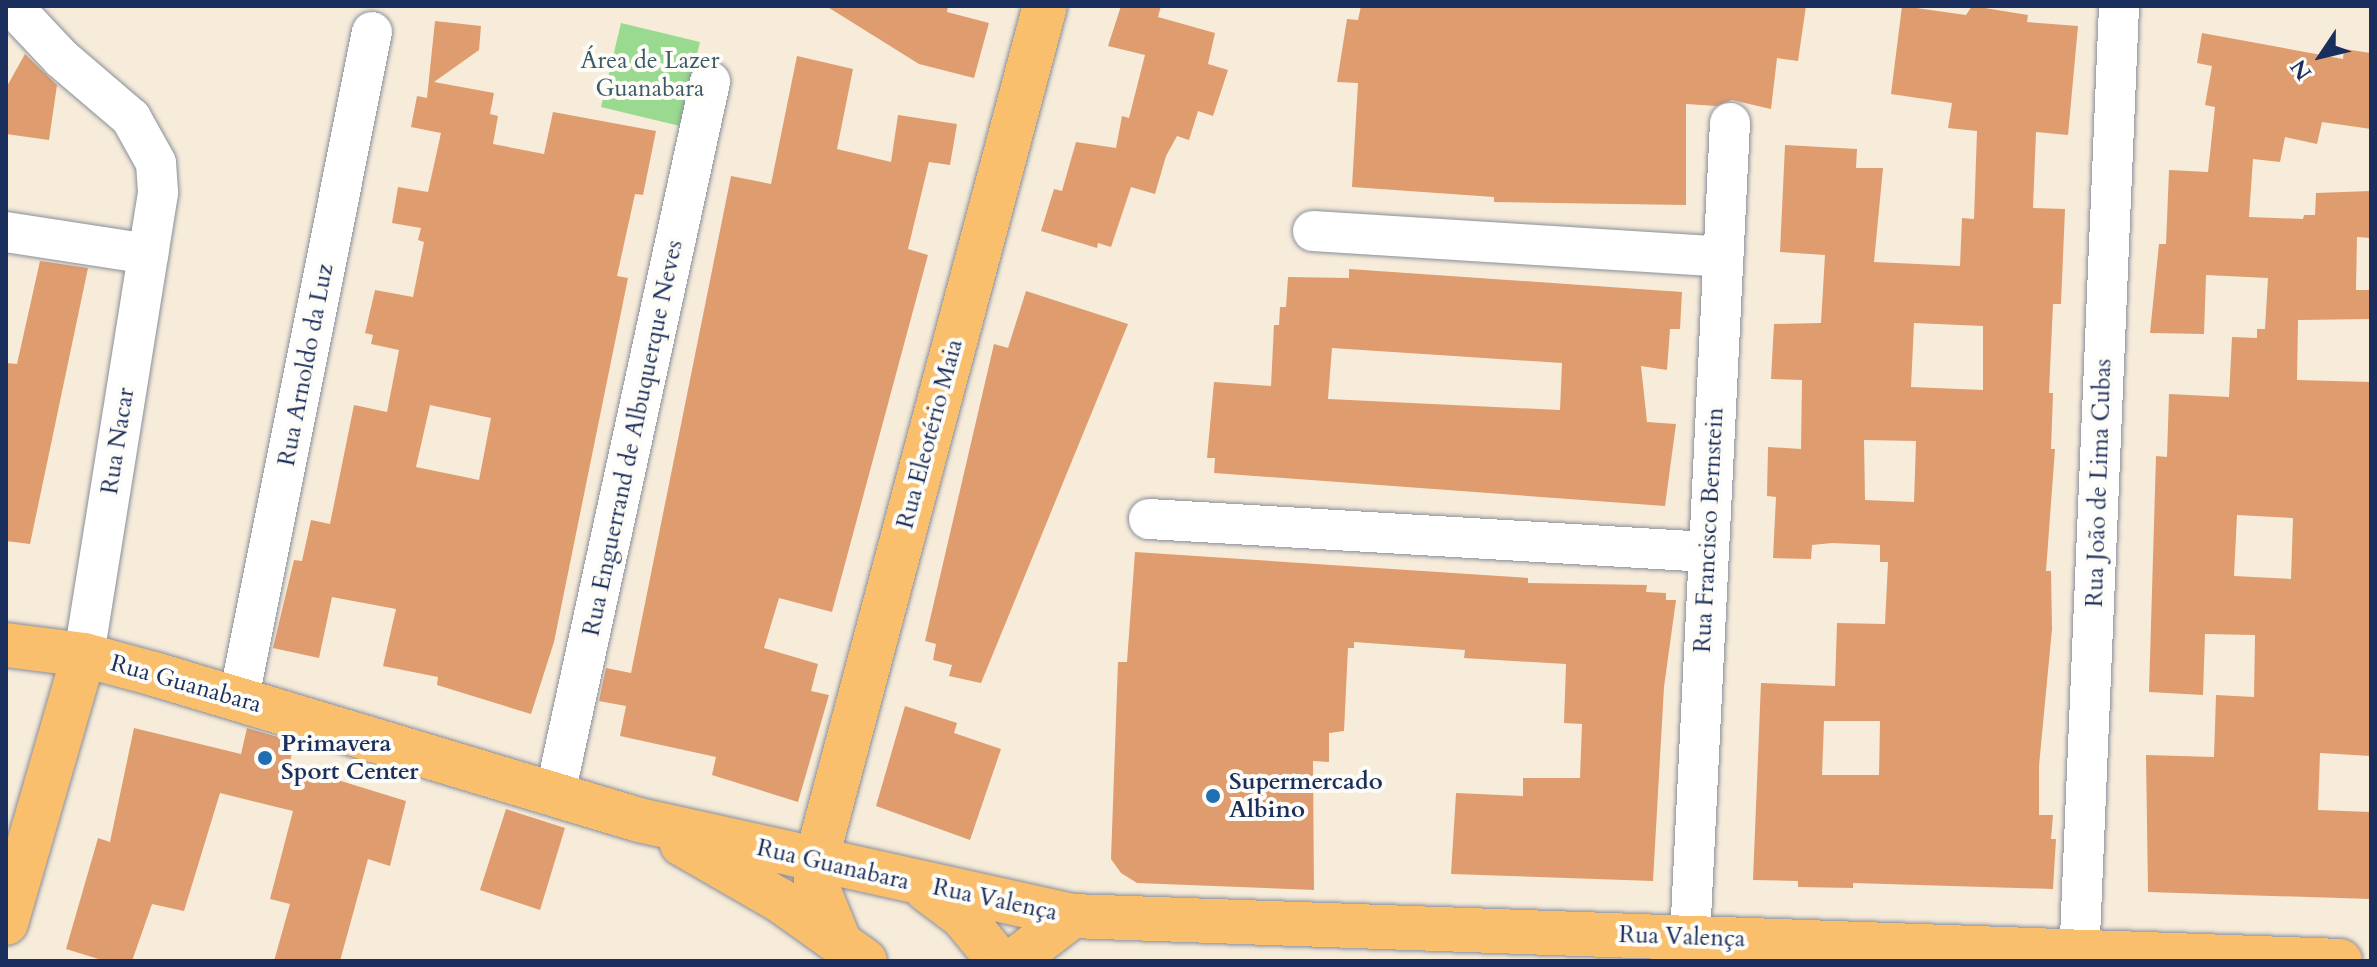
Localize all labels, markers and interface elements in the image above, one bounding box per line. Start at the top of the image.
north arrow [2281,16,2361,96]
park label: Área de Lazer Guanabara [581,47,719,103]
text: N [2284,53,2319,86]
street label: Rua Enguerrand de Albuquerque Neves [577,237,689,639]
street label: Rua Arnoldo da Luz [272,261,340,469]
street label: Rua Eleotério Maia [891,336,969,532]
street label: Rua João de Lima Cubas [2080,358,2118,608]
street label: Rua Nacar [95,386,141,496]
street label: Rua Francisco Bernstein [1688,407,1730,653]
street label: Rua Guanabara [107,649,265,719]
place label: Primavera Sport Center [281,730,419,786]
marker: Primavera Sport Center [256,749,274,767]
place label: Supermercado Albino [1229,768,1383,824]
marker: Supermercado Albino [1204,787,1222,805]
street label: Rua Guanabara [754,833,912,897]
street label: Rua Valença [930,873,1060,927]
street label: Rua Valença [1618,920,1746,954]

